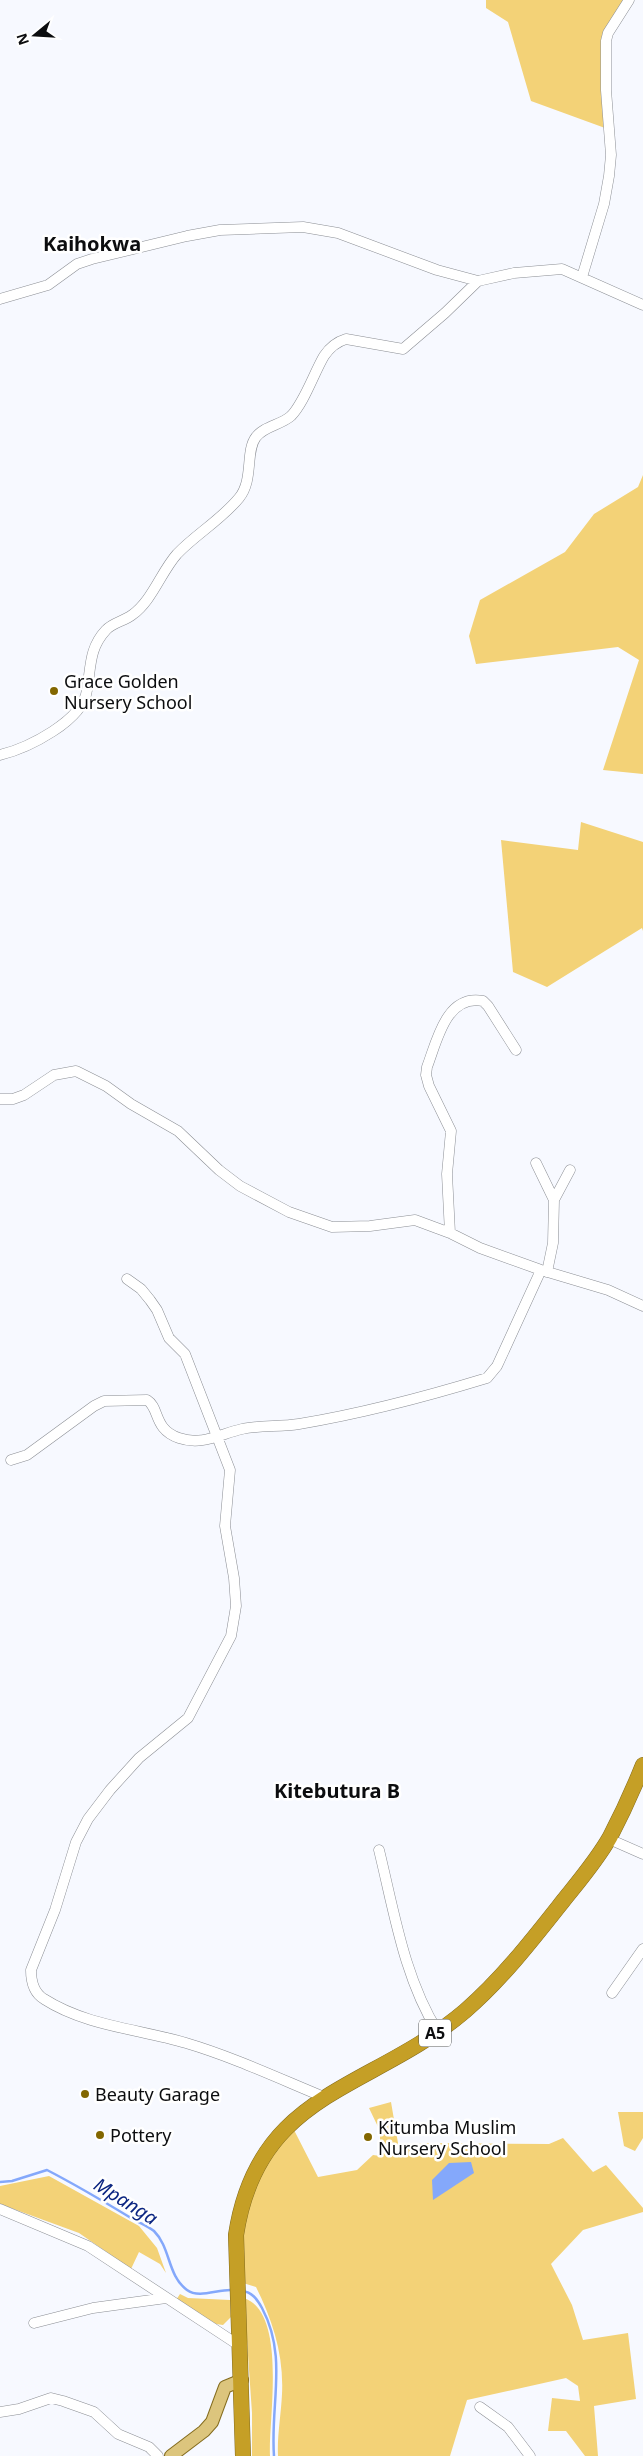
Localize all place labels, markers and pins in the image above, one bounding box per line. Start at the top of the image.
place label: Grace Golden Nursery School [64,669,192,714]
marker: Grace Golden Nursery School [48,685,60,697]
place label: Beauty Garage [95,2082,220,2106]
marker: Beauty Garage [79,2088,91,2100]
place label: Kitumba Muslim Nursery School [378,2115,516,2160]
place label: Pottery [110,2123,172,2147]
marker: Pottery [94,2129,106,2141]
marker: Kitumba Muslim Nursery School [362,2131,374,2143]

